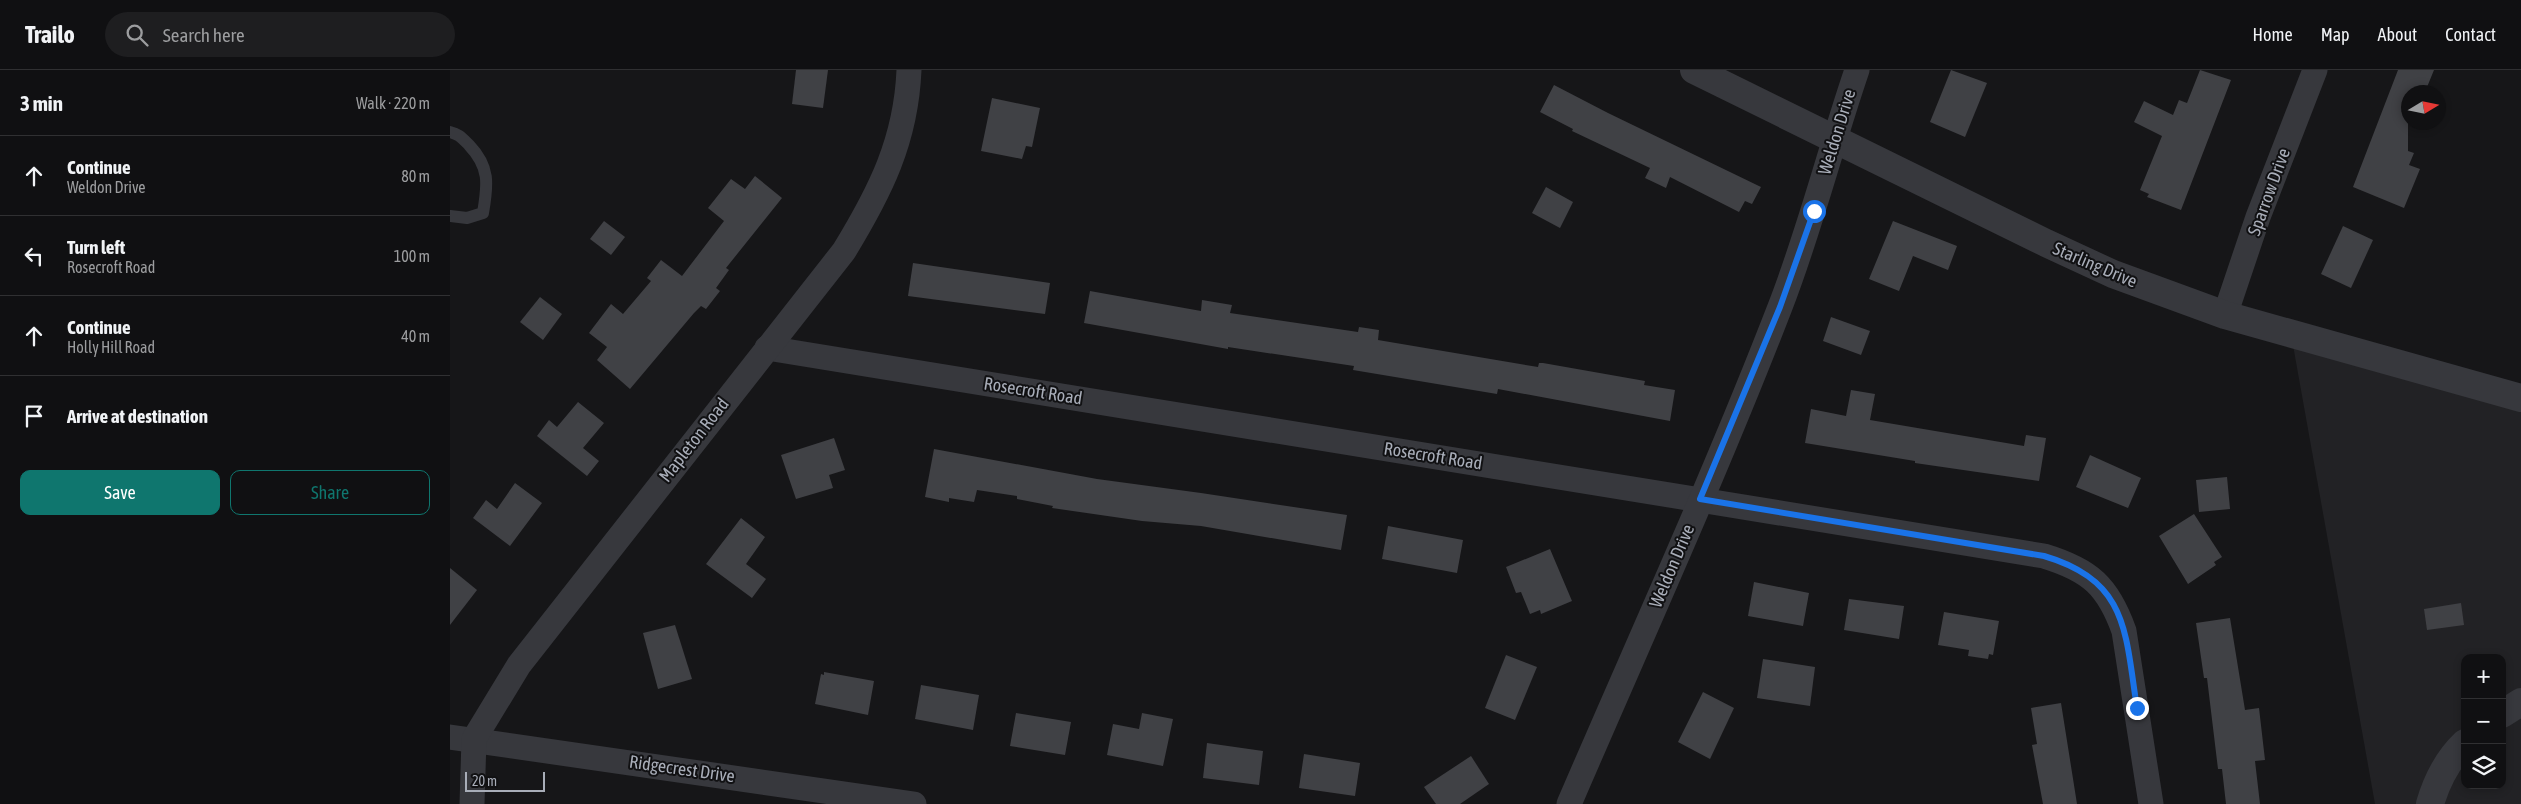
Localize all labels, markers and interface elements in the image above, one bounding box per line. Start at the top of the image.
search box [105,12,455,57]
text: Trailo [25,21,75,48]
icon: search [123,21,151,49]
text: Search here [163,24,245,46]
text: Home [2253,24,2293,45]
text: Map [2321,24,2350,45]
text: About [2378,24,2417,45]
text: Contact [2445,24,2496,45]
north arrow [2401,85,2446,130]
street label: Weldon Drive [1814,87,1859,177]
text: 3 min [20,91,63,115]
text: Walk · 220 m [356,94,430,112]
street label: Sparrow Drive [2243,145,2294,238]
text: Continue [67,156,131,178]
icon: ahead [20,162,48,190]
text: 80 m [401,167,430,185]
text: Weldon Drive [67,178,146,196]
route start [1803,200,1826,223]
text: Turn left [67,236,125,258]
street label: Starling Drive [2050,237,2140,292]
icon: left [20,242,48,270]
text: 100 m [394,247,430,265]
text: Rosecroft Road [67,258,155,276]
text: Continue [67,316,131,338]
icon: ahead [20,322,48,350]
text: 40 m [401,327,430,345]
text: Holly Hill Road [67,338,155,356]
street label: Rosecroft Road [982,372,1084,409]
street label: Mapleton Road [654,394,733,486]
icon: arrive [20,402,48,430]
text: Arrive at destination [67,405,208,427]
street label: Rosecroft Road [1382,437,1484,474]
button: Save [20,470,220,515]
button: Share [230,470,430,515]
street label: Weldon Drive [1645,521,1698,611]
map controls [2461,654,2506,789]
button: + [2461,654,2506,699]
route end [2126,697,2149,720]
button: − [2461,699,2506,744]
button: layers [2461,744,2506,789]
street label: Ridgecrest Drive [628,751,736,786]
scale bar [465,769,545,792]
text: 20 m [472,773,497,789]

